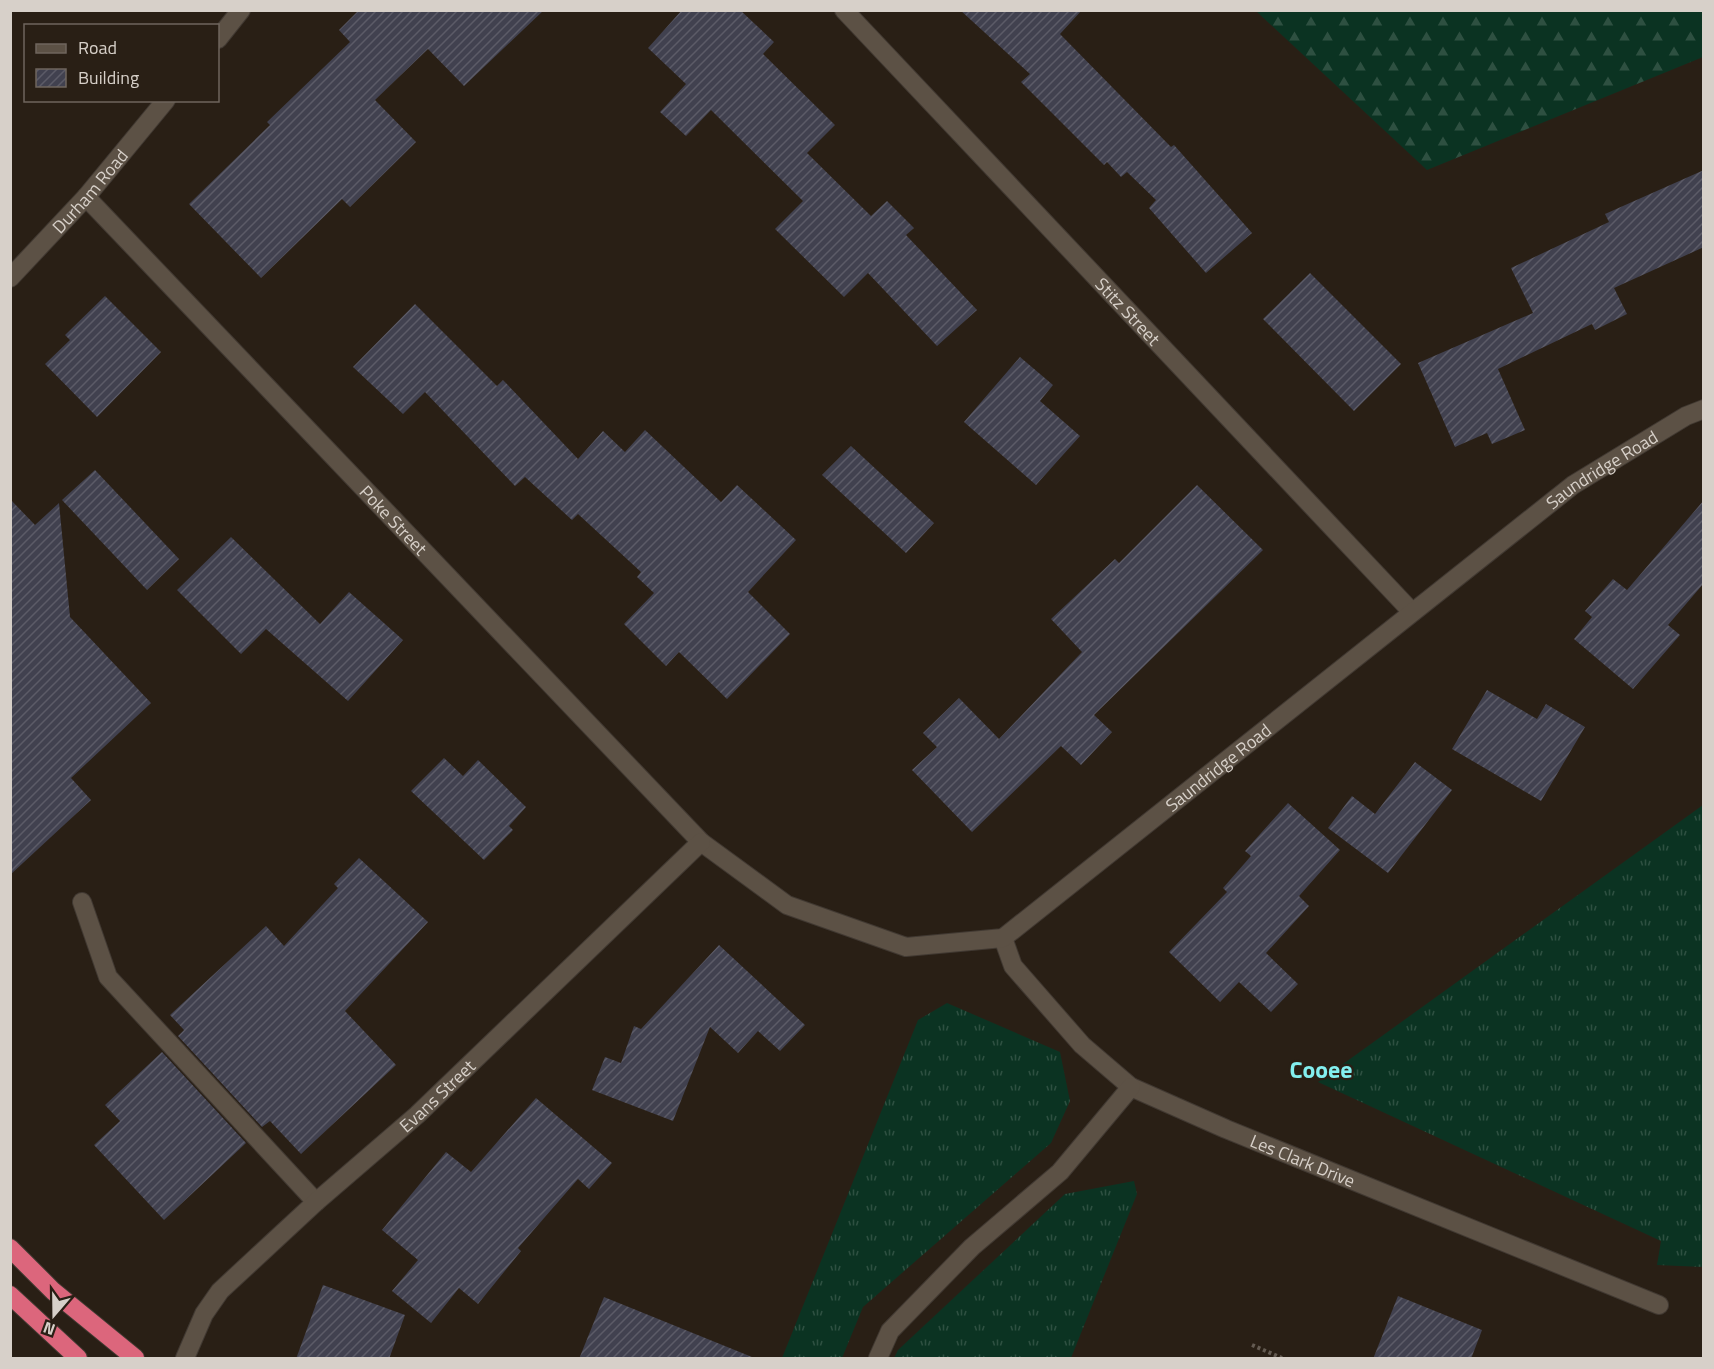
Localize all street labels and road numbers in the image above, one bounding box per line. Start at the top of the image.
street label: Durham Road [45,143,134,239]
street label: Stitz Street [1089,271,1168,352]
street label: Saundridge Road [1540,423,1663,515]
street label: Poke Street [354,479,434,561]
street label: Saundridge Road [1159,717,1277,818]
street label: Evans Street [393,1052,481,1138]
street label: Les Clark Drive [1246,1127,1359,1194]

